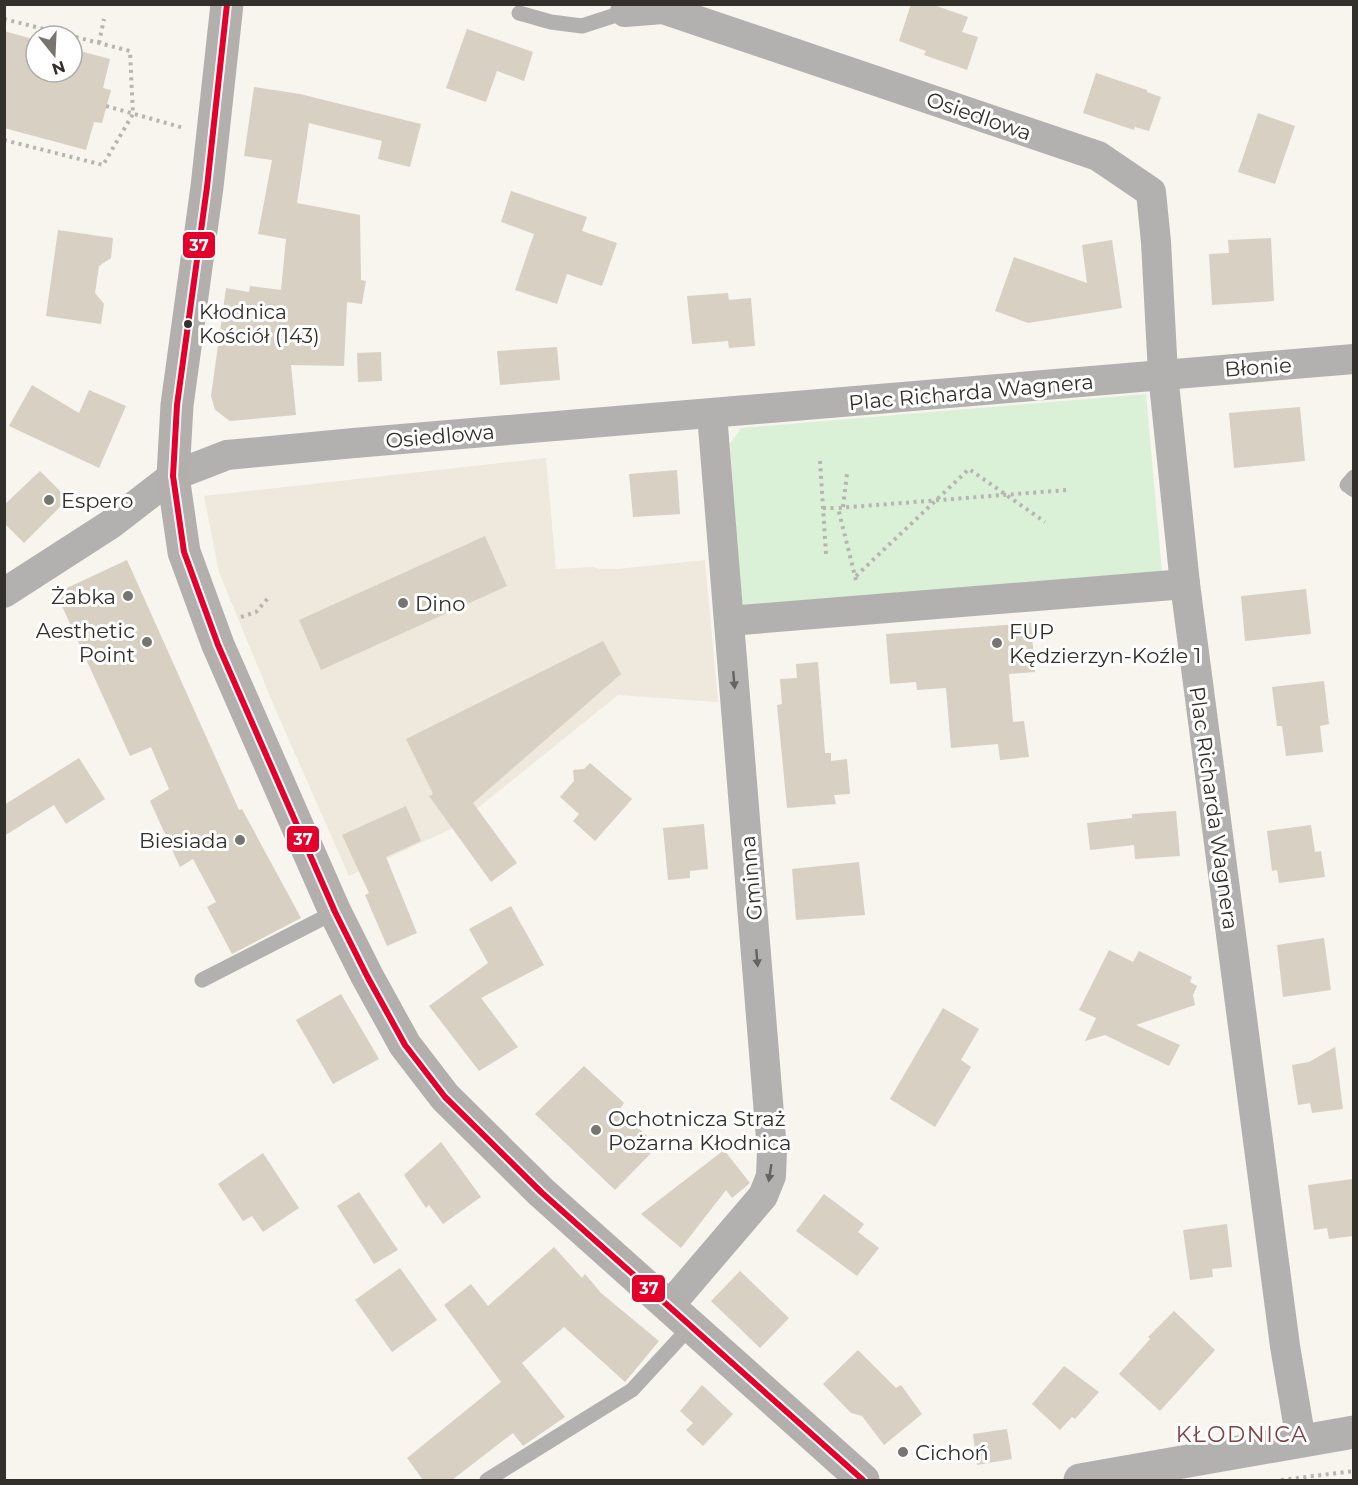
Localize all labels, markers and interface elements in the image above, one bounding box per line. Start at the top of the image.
north arrow [24,24,84,84]
text: N [49,57,68,79]
street label: Osiedlowa [923,86,1035,146]
line badge: 37 [182,231,216,259]
text: 37 [188,236,209,255]
place label: Kłodnica Kościół (143) [199,300,320,348]
marker: Kłodnica Kościół (143) [182,318,194,330]
street label: Błonie [1224,352,1292,382]
street label: Plac Richarda Wagnera [848,369,1094,415]
street label: Osiedlowa [384,419,496,453]
place label: Espero [61,488,133,513]
marker: Espero [42,493,56,507]
place label: Żabka [51,584,116,609]
marker: Żabka [121,589,135,603]
place label: Dino [415,591,465,616]
marker: Dino [396,596,410,610]
place label: Aesthetic Point [36,618,135,667]
place label: FUP Kędzierzyn-Koźle 1 [1009,619,1201,668]
marker: Aesthetic Point [140,635,154,649]
marker: FUP Kędzierzyn-Koźle 1 [990,636,1004,650]
one-way arrow [729,670,739,689]
street label: Plac Richarda Wagnera [1185,685,1243,931]
line badge: 37 [286,825,320,853]
place label: Biesiada [139,828,228,853]
text: 37 [292,830,313,849]
marker: Biesiada [233,833,247,847]
street label: Gminna [735,835,767,921]
one-way arrow [752,948,762,967]
place label: Ochotnicza Straż Pożarna Kłodnica [608,1106,792,1155]
marker: Ochotnicza Straż Pożarna Kłodnica [589,1123,603,1137]
one-way arrow [766,1164,775,1183]
line badge: 37 [631,1274,666,1303]
text: 37 [638,1279,659,1298]
district label: KŁODNICA [1176,1421,1308,1448]
place label: Cichoń [915,1440,989,1465]
marker: Cichoń [896,1445,910,1459]

